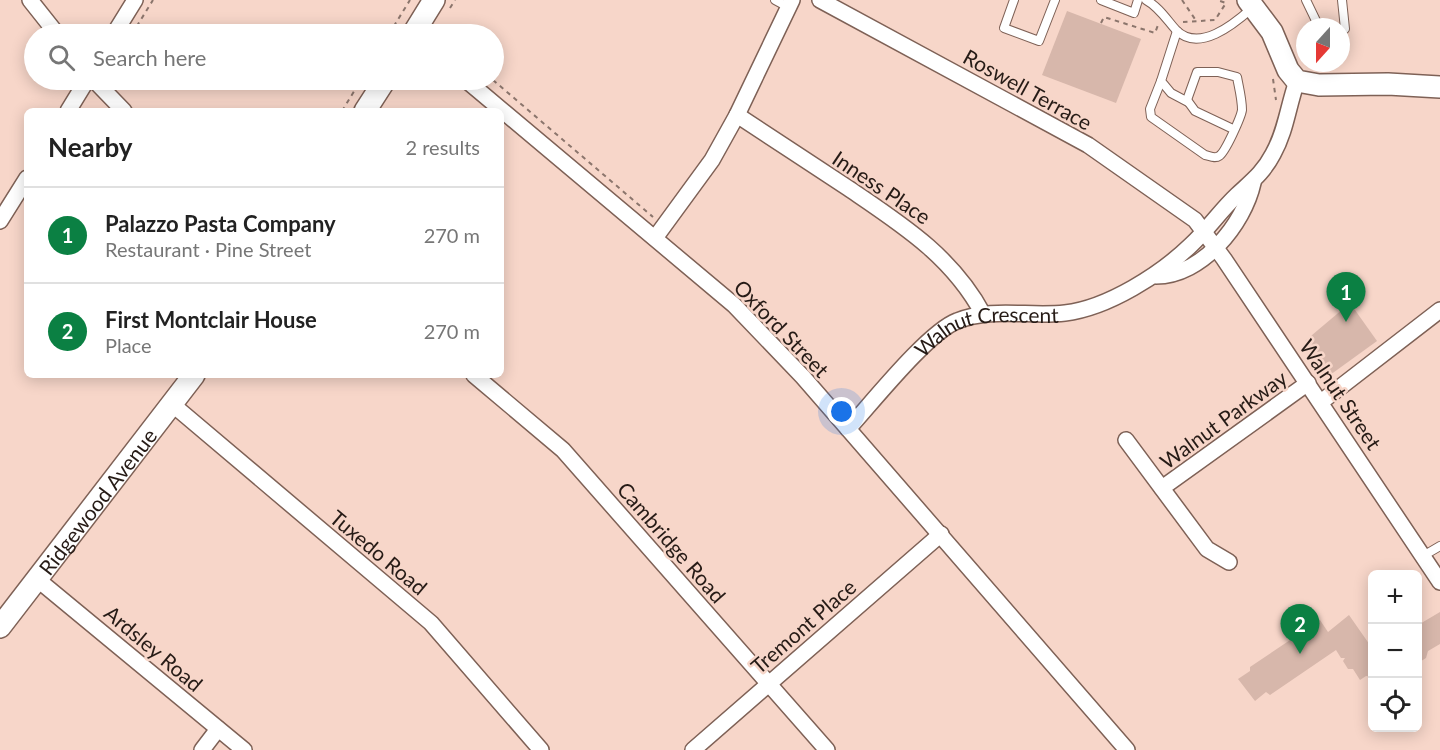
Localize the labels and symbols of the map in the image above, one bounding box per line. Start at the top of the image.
north arrow [1296,18,1350,72]
street label: Roswell Terrace [959,43,1097,135]
street label: Inness Place [828,145,936,229]
pin: 1 [1326,272,1366,322]
street label: Oxford Street [729,274,835,382]
street label: Walnut Crescent [908,301,1060,361]
street label: Walnut Street [1295,334,1387,454]
street label: Walnut Parkway [1155,365,1291,473]
your location [827,397,856,426]
street label: Ridgewood Avenue [33,423,161,579]
street label: Cambridge Road [613,477,731,607]
street label: Tuxedo Road [326,504,432,600]
street label: Tremont Place [745,574,861,678]
street label: Ardsley Road [100,600,208,696]
pin: 2 [1280,604,1320,654]

